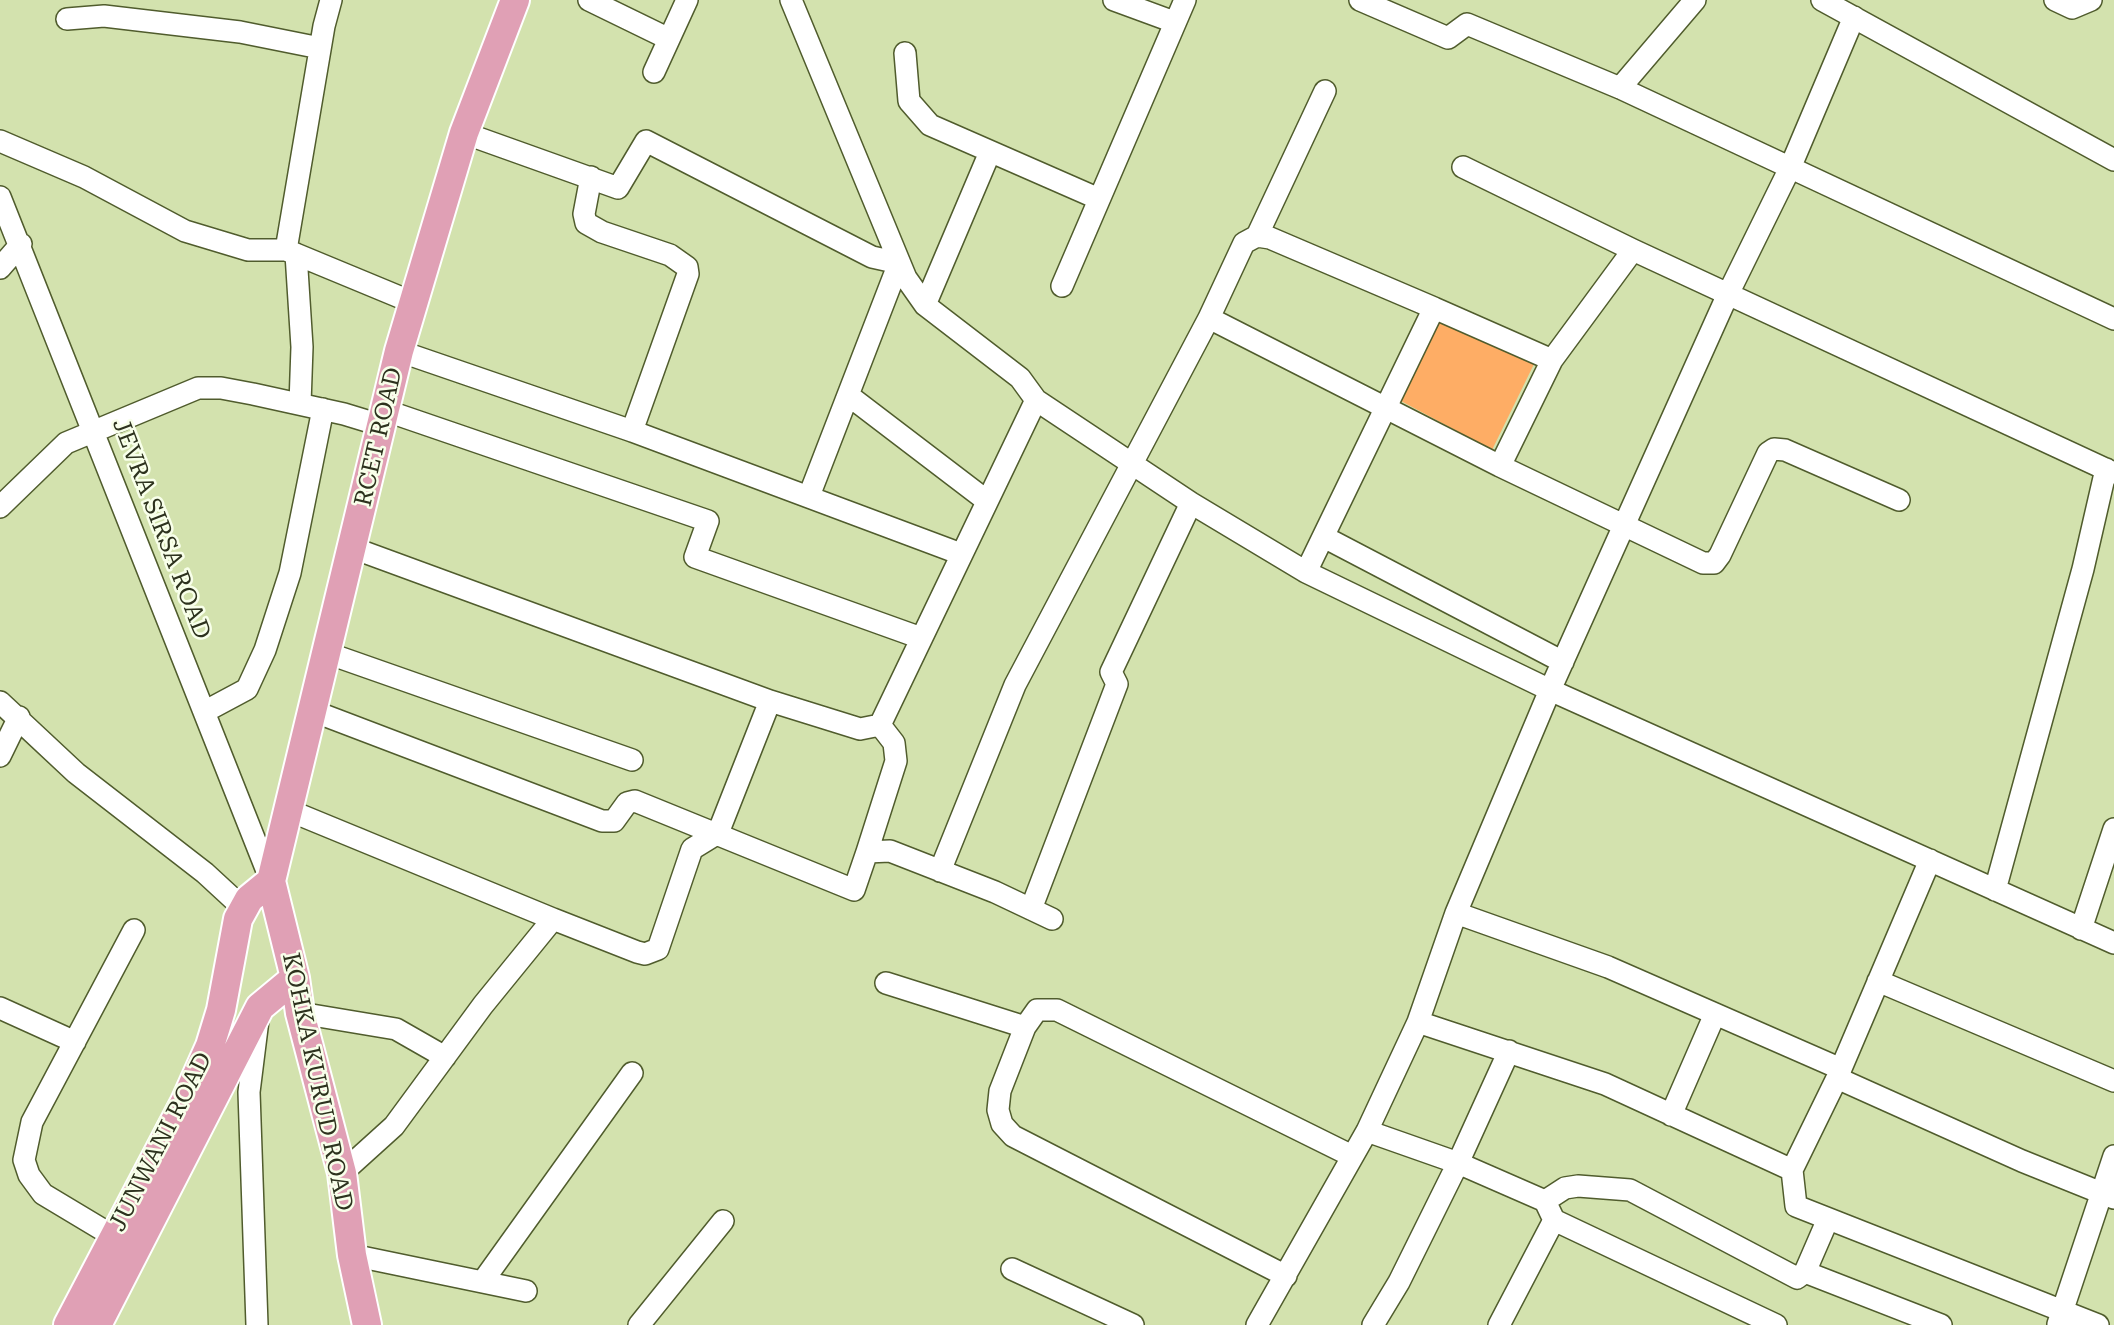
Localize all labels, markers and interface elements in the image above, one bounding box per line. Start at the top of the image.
street label: RCET ROAD [349,365,409,509]
street label: JEVRA SIRSA ROAD [106,415,216,643]
street label: KOHKA KURUD ROAD [276,950,358,1214]
street label: JUNWANI ROAD [103,1048,219,1236]

